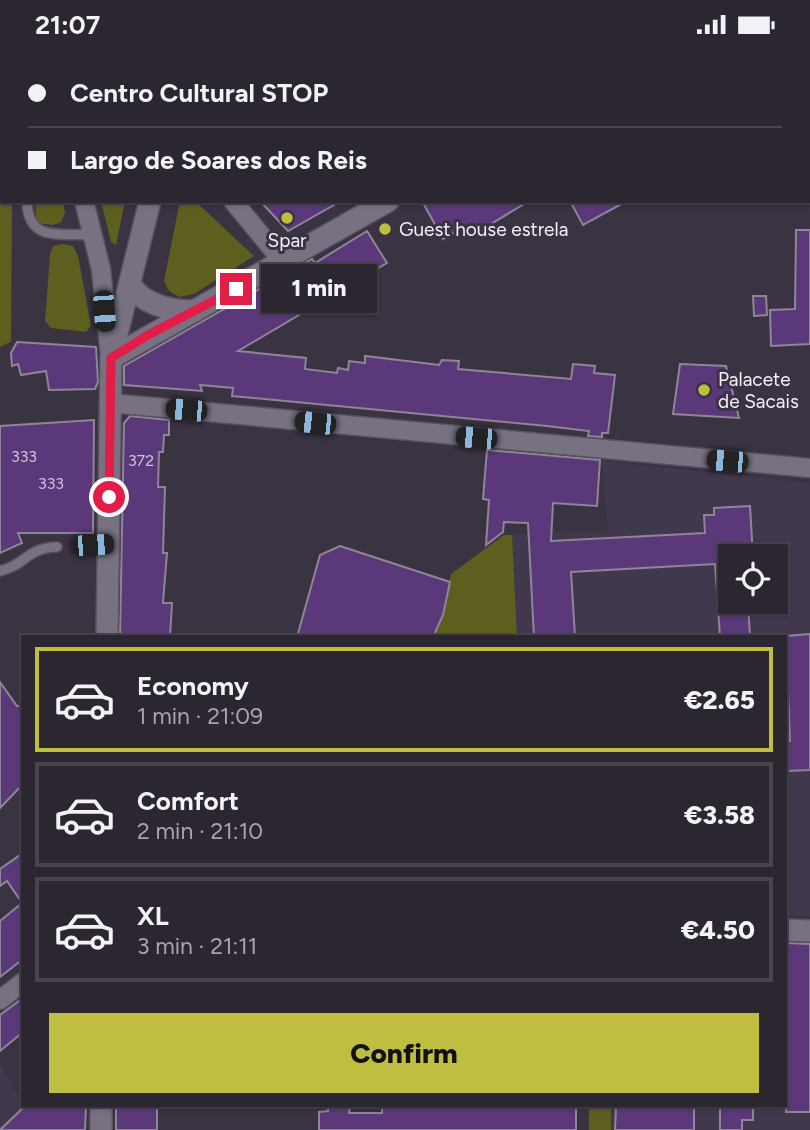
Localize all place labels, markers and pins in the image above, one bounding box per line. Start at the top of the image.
marker: Spar [279,210,295,226]
place label: Guest house estrela [399,218,568,241]
marker: Guest house estrela [377,221,393,237]
place label: Spar [267,229,307,252]
place label: Palacete de Sacais [718,368,799,413]
marker: Palacete de Sacais [696,382,712,398]

